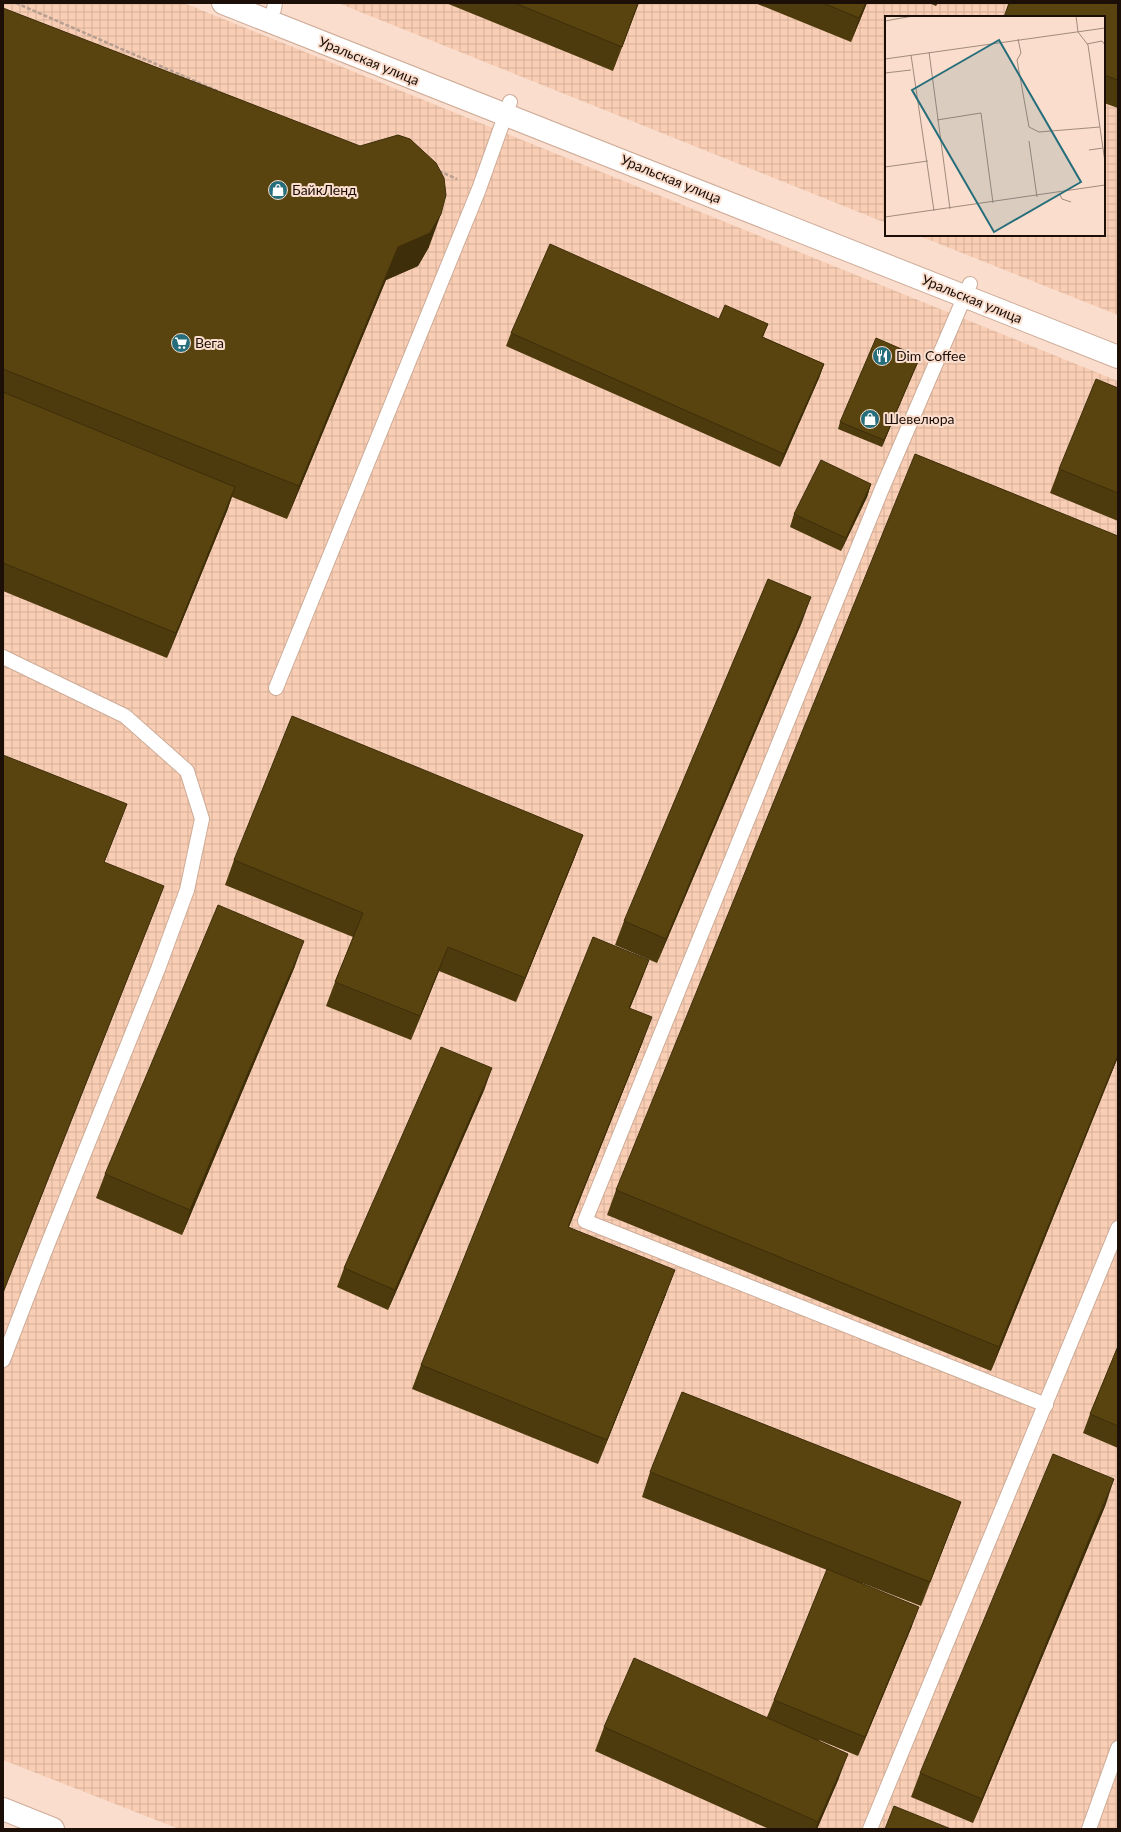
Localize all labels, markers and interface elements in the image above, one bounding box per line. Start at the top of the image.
inset map [885,16,1105,236]
street label: Уральская улица [316,33,422,88]
street label: Уральская улица [618,151,724,206]
shop icon: БайкЛенд [267,179,289,201]
place label: БайкЛенд [292,181,357,198]
street label: Уральская улица [919,271,1025,326]
supermarket icon: Вега [170,332,192,354]
place label: Вега [195,334,224,351]
restaurant icon: Dim Coffee [871,345,893,367]
place label: Dim Coffee [896,347,966,364]
shop icon: Шевелюра [859,408,881,430]
place label: Шевелюра [884,410,955,427]

